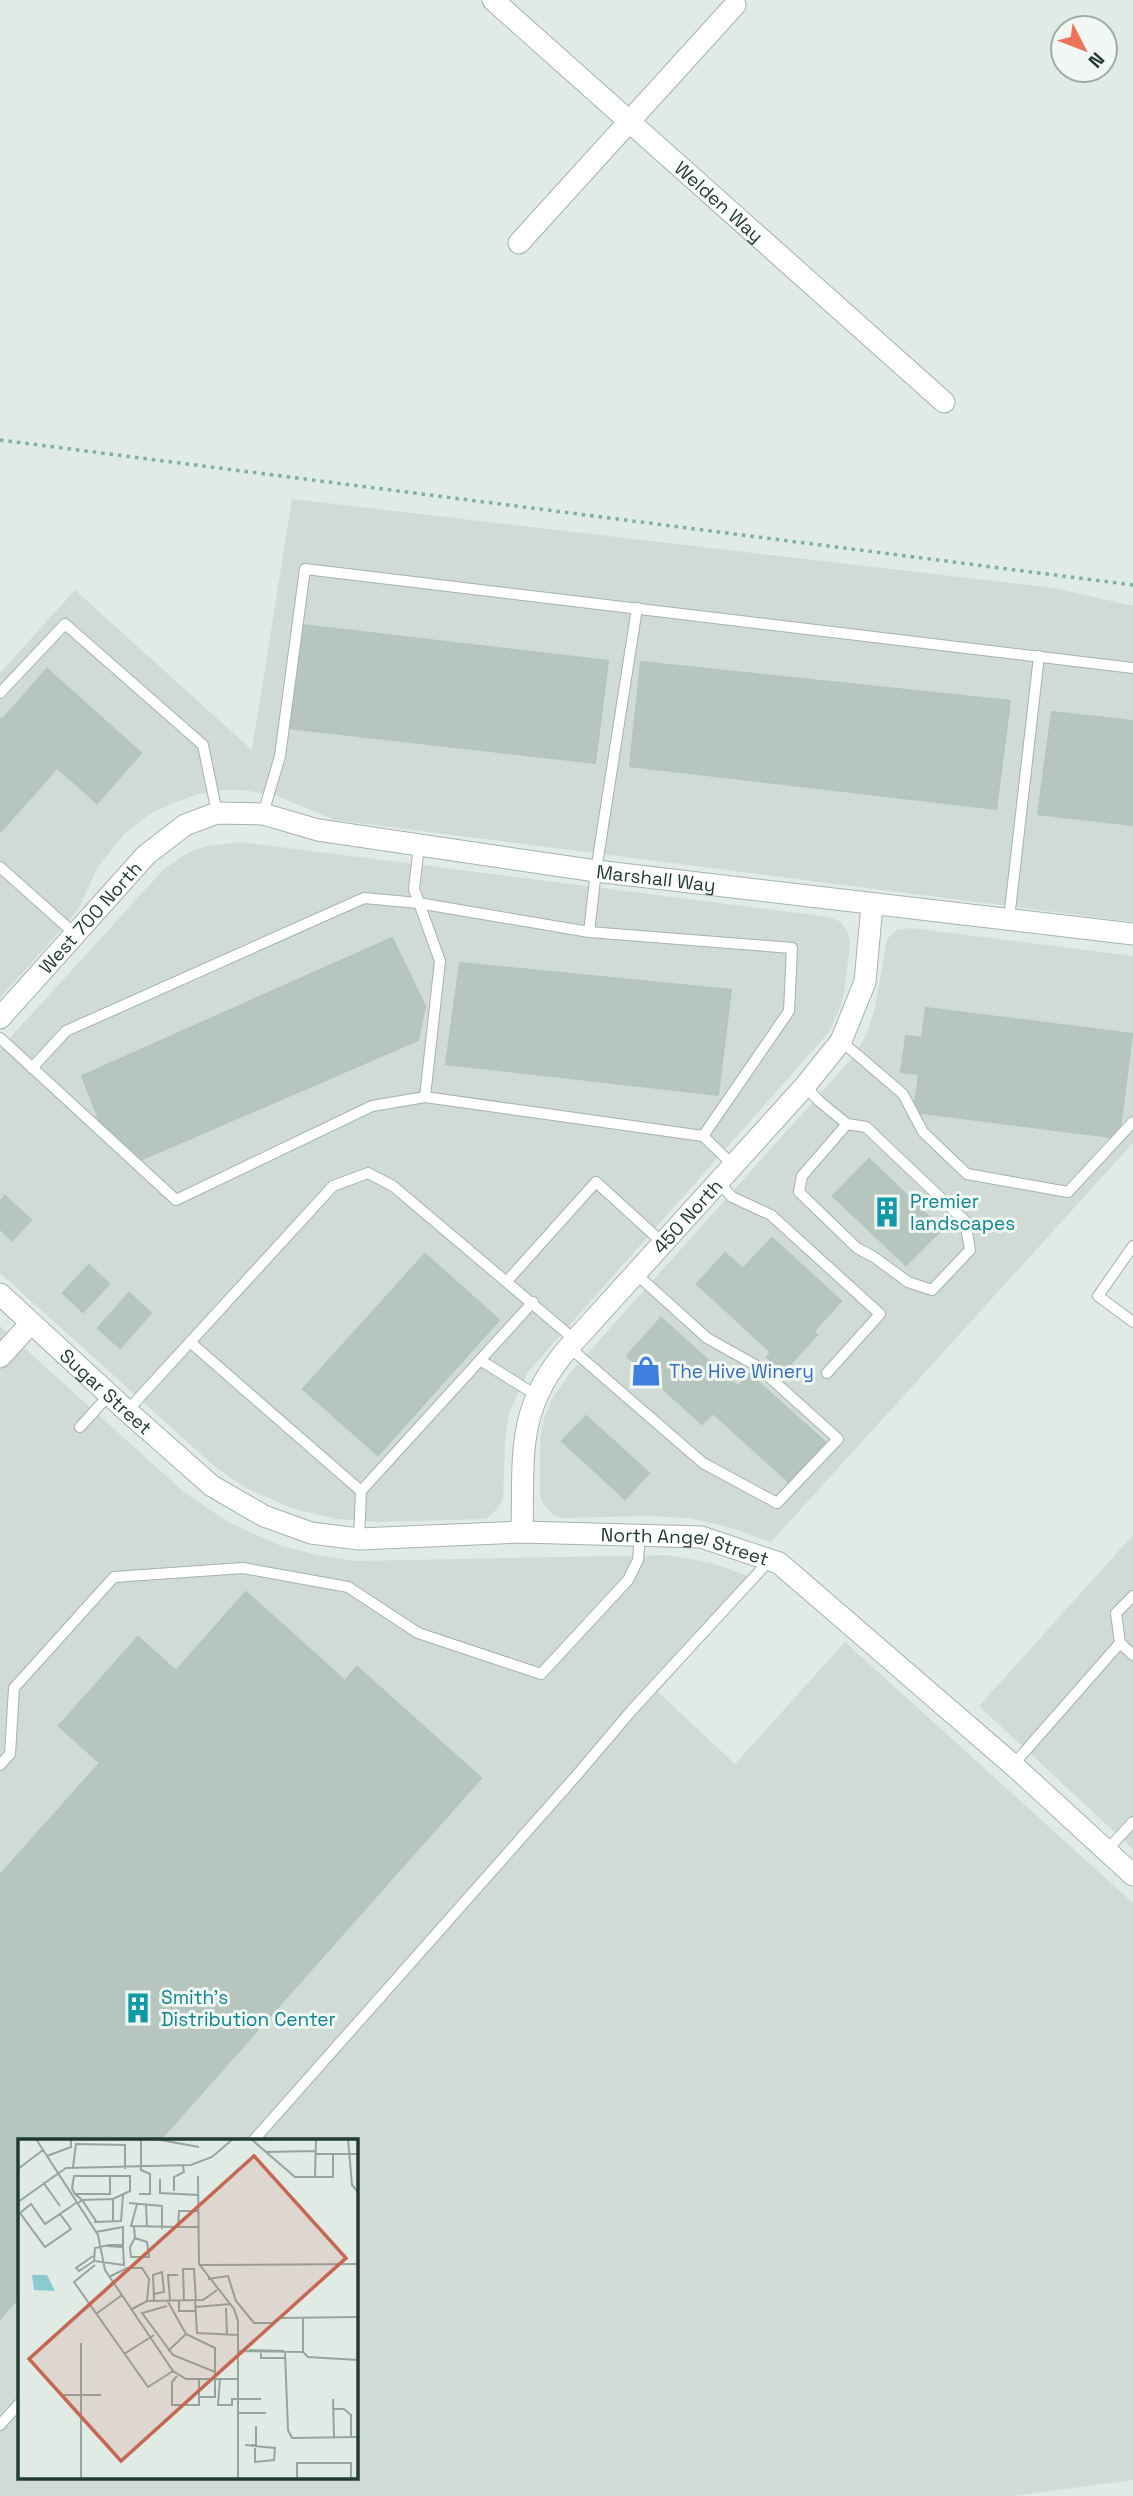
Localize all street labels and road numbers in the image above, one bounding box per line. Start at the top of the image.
street label: Welden Way [669,155,769,248]
street label: West 700 North [33,856,147,979]
street label: Marshall Way [595,859,717,897]
street label: 450 North [647,1174,728,1259]
street label: Sugar Street [55,1343,157,1440]
street label: North Angel Street [600,1522,772,1571]

